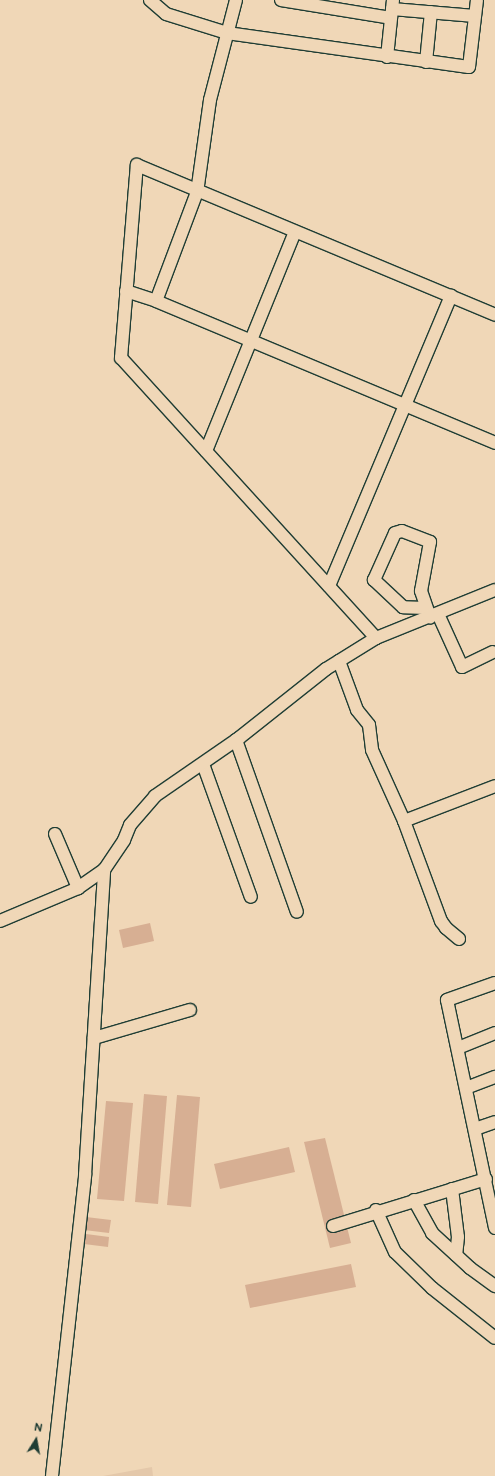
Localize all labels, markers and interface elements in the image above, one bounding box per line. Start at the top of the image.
north arrow [16,1420,56,1460]
text: N [33,1421,44,1435]

